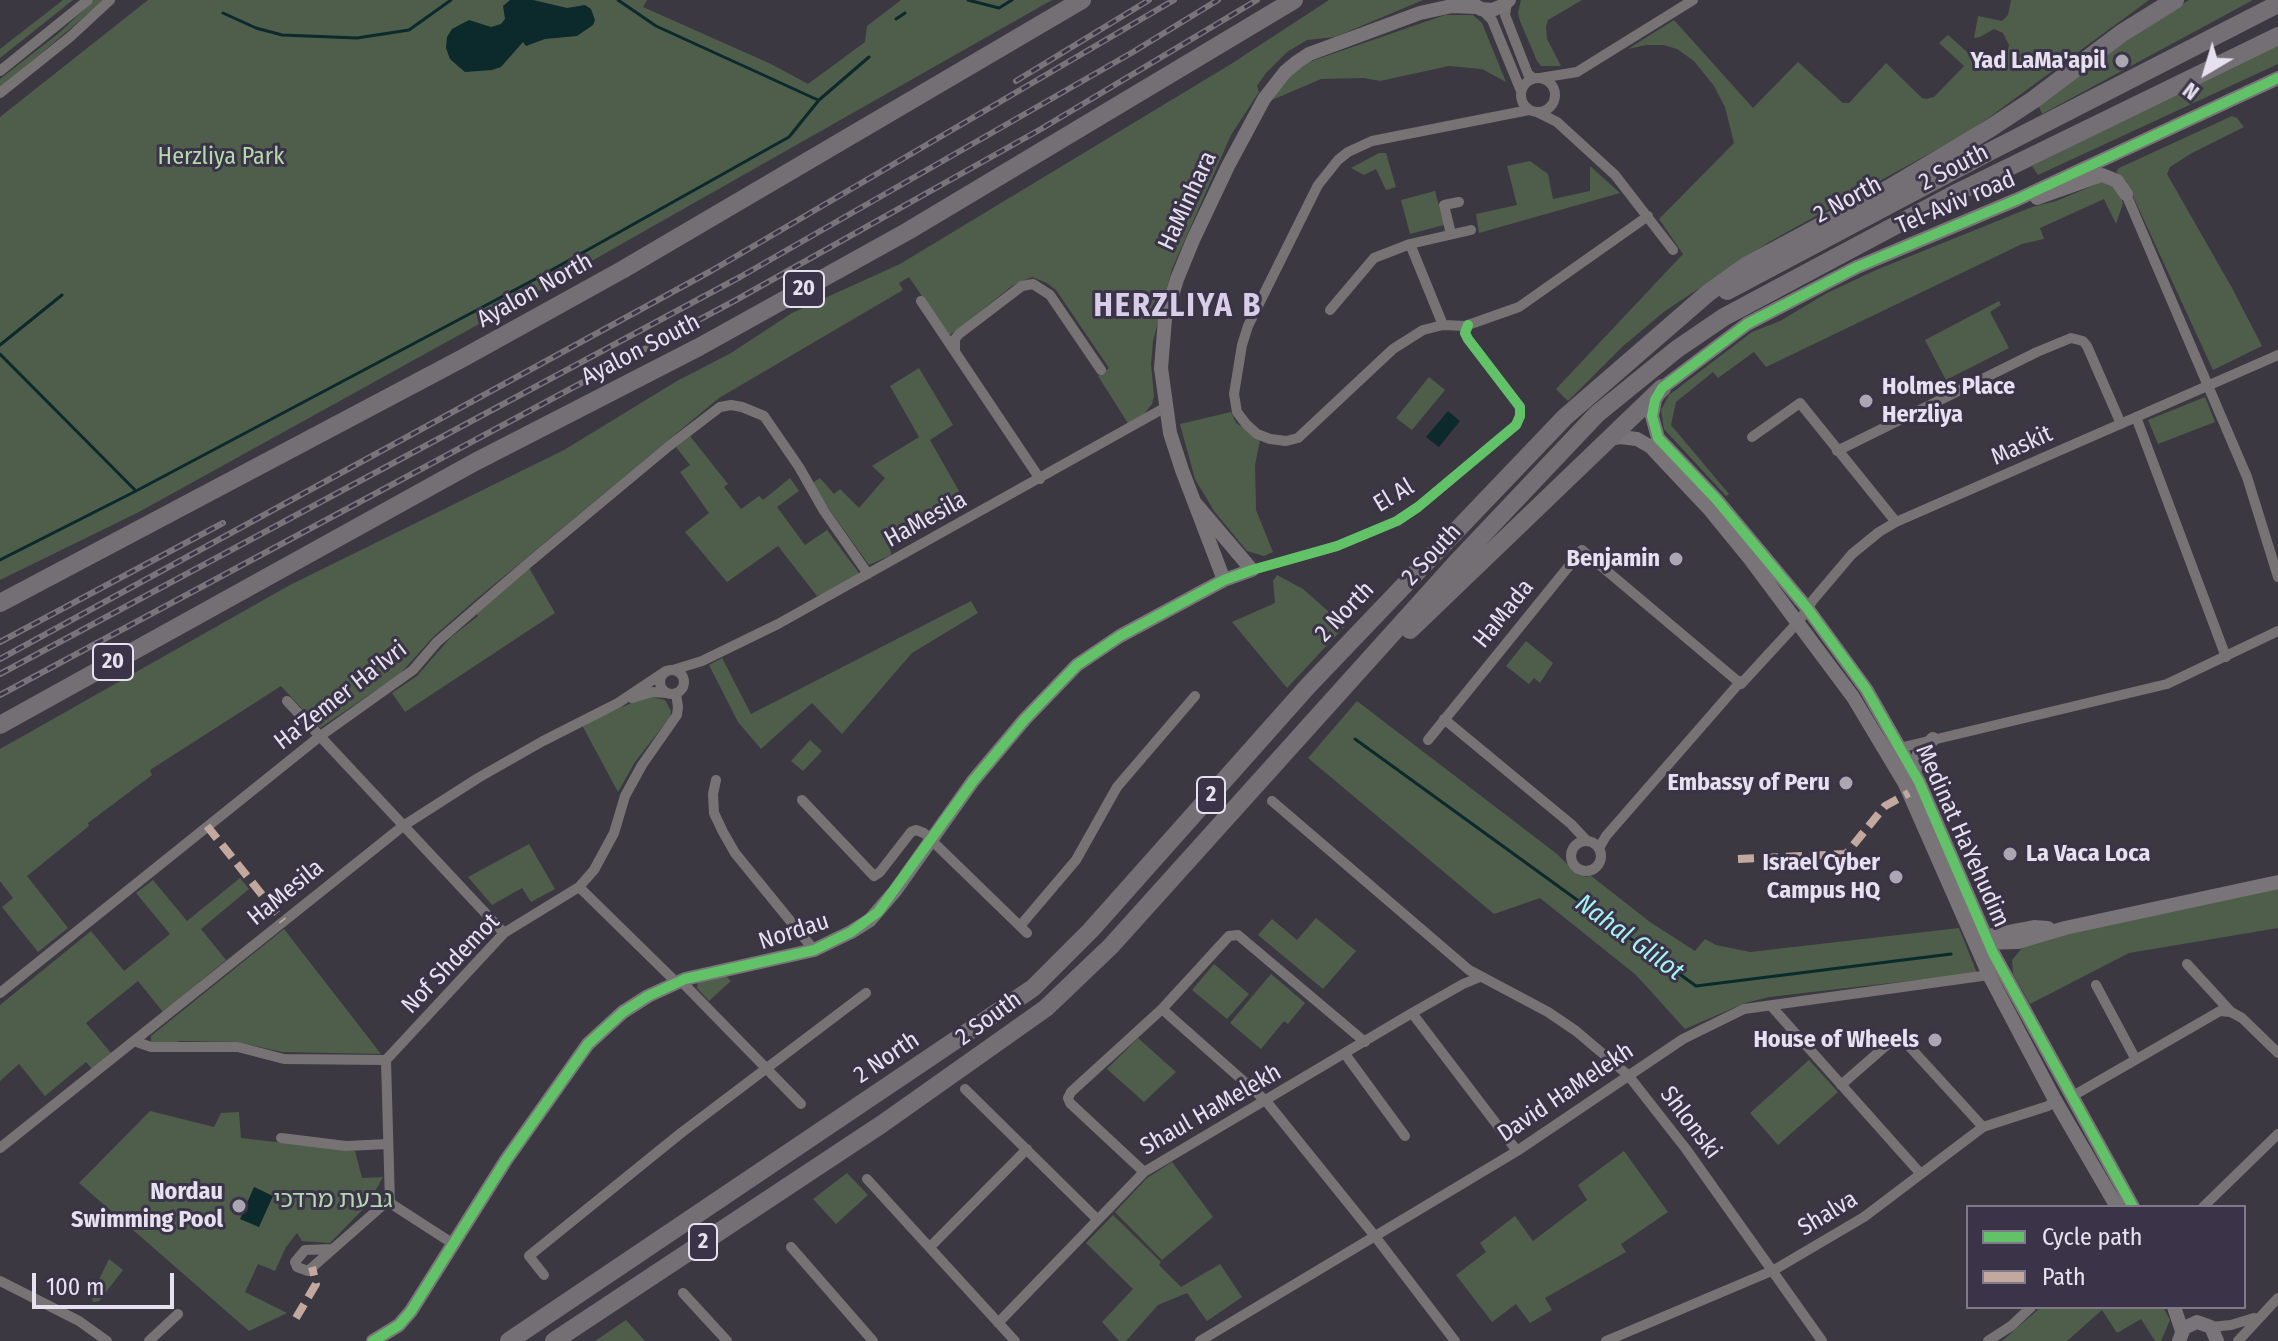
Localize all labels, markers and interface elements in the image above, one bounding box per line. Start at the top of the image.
north arrow [2166,32,2246,112]
place label: Yad LaMa'apil [1970,47,2106,75]
marker: Yad LaMa'apil [2113,52,2131,70]
text: N [2177,77,2204,106]
street label: 2 South [1915,138,1993,198]
park label: Herzliya Park [158,143,284,171]
street label: HaMinhara [1153,147,1223,255]
street label: Tel-Aviv road [1892,165,2020,241]
street label: 2 North [1809,170,1887,230]
street label: Ayalon North [472,247,598,335]
road number: 20 [784,271,824,307]
district label: HERZLIYA B [1094,288,1262,326]
street label: Ayalon South [577,308,705,392]
place label: Holmes Place Herzliya [1882,373,2015,429]
marker: Holmes Place Herzliya [1857,392,1875,410]
street label: Maskit [1987,420,2057,472]
street label: El Al [1369,473,1419,519]
street label: HaMesila [880,486,972,554]
street label: 2 South [1396,518,1468,592]
place label: Benjamin [1567,545,1660,573]
marker: Benjamin [1667,550,1685,568]
street label: HaMada [1468,574,1540,654]
street label: 2 North [1310,576,1380,648]
street label: Ha'Zemer Ha'Ivri [269,635,413,757]
road number: 20 [93,644,133,680]
street label: Medinat HaYehudim [1909,740,2015,932]
place label: Embassy of Peru [1668,769,1830,797]
marker: Embassy of Peru [1837,774,1855,792]
road number: 2 [1197,777,1225,813]
place label: La Vaca Loca [2026,840,2150,868]
marker: La Vaca Loca [2001,845,2019,863]
place label: Israel Cyber Campus HQ [1763,849,1880,905]
street label: HaMesila [242,854,330,932]
marker: Israel Cyber Campus HQ [1887,868,1905,886]
water label: Nahal Glilot [1569,888,1689,988]
street label: Nordau [755,907,833,957]
street label: Nof Shdemot [396,908,506,1020]
street label: 2 South [951,986,1027,1052]
street label: 2 North [849,1026,925,1090]
place label: House of Wheels [1753,1026,1919,1054]
marker: House of Wheels [1926,1031,1944,1049]
street label: David HaMelekh [1493,1037,1639,1149]
street label: Shaul HaMelekh [1135,1058,1287,1162]
street label: Shlonski [1653,1081,1727,1165]
place label: Nordau Swimming Pool [71,1178,223,1234]
street label: Shalva [1793,1185,1863,1243]
park label: גבעת מרדכי [273,1186,393,1214]
marker: Nordau Swimming Pool [230,1197,248,1215]
legend [1966,1205,2246,1309]
text: Cycle path [2042,1223,2142,1251]
road number: 2 [689,1224,717,1260]
scale bar [36,1257,178,1307]
text: Path [2042,1263,2086,1291]
text: 100 m [46,1273,104,1301]

